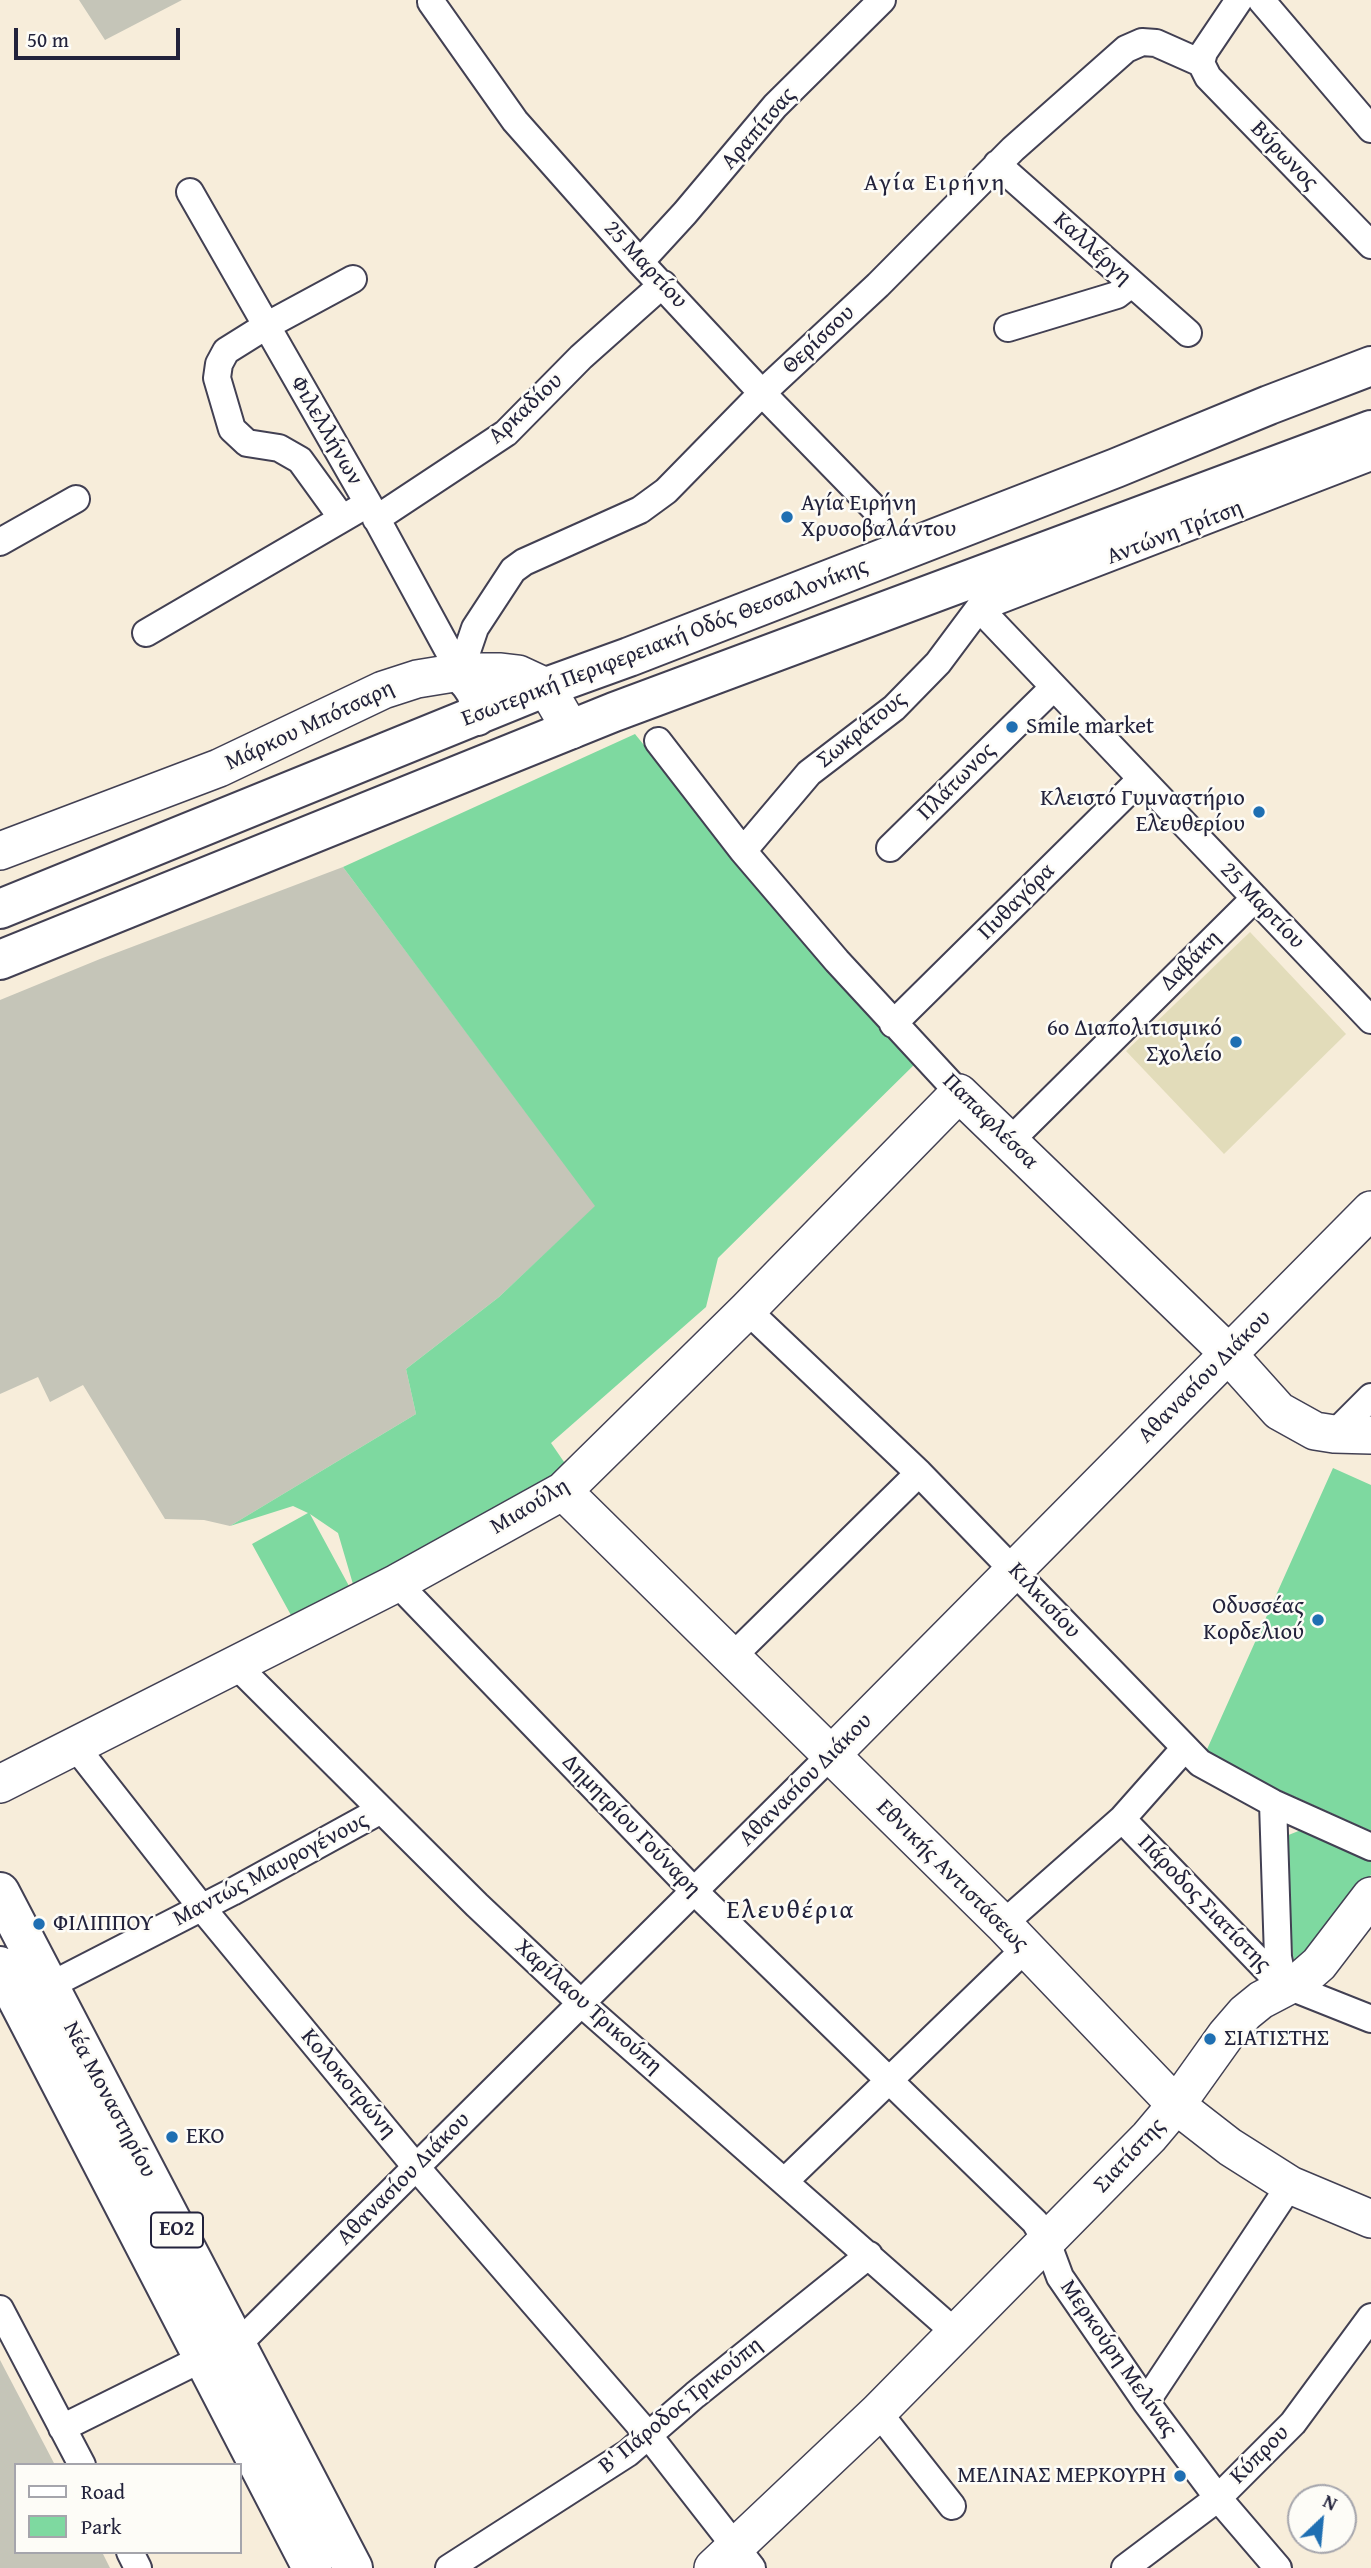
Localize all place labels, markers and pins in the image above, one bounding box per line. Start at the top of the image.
place label: Αγία Ειρήνη Χρυσοβαλάντου [801,490,956,544]
marker: Αγία Ειρήνη Χρυσοβαλάντου [779,509,795,525]
place label: Smile market [1026,713,1154,741]
marker: Smile market [1004,719,1020,735]
place label: Κλειστό Γυμναστήριο Ελευθερίου [1040,785,1245,839]
marker: Κλειστό Γυμναστήριο Ελευθερίου [1251,804,1267,820]
place label: 6ο Διαπολιτισμικό Σχολείο [1047,1015,1222,1069]
marker: 6ο Διαπολιτισμικό Σχολείο [1228,1034,1244,1050]
place label: Οδυσσέας Κορδελιού [1203,1593,1304,1647]
marker: Οδυσσέας Κορδελιού [1310,1612,1326,1628]
place label: ΦΙΛΙΠΠΟΥ [53,1910,153,1938]
marker: ΦΙΛΙΠΠΟΥ [31,1916,47,1932]
place label: ΣΙΑΤΙΣΤΗΣ [1224,2025,1329,2053]
marker: ΣΙΑΤΙΣΤΗΣ [1202,2031,1218,2047]
place label: EKO [186,2123,225,2151]
marker: EKO [164,2129,180,2145]
place label: ΜΕΛΙΝΑΣ ΜΕΡΚΟΥΡΗ [957,2462,1166,2490]
marker: ΜΕΛΙΝΑΣ ΜΕΡΚΟΥΡΗ [1172,2468,1188,2484]

